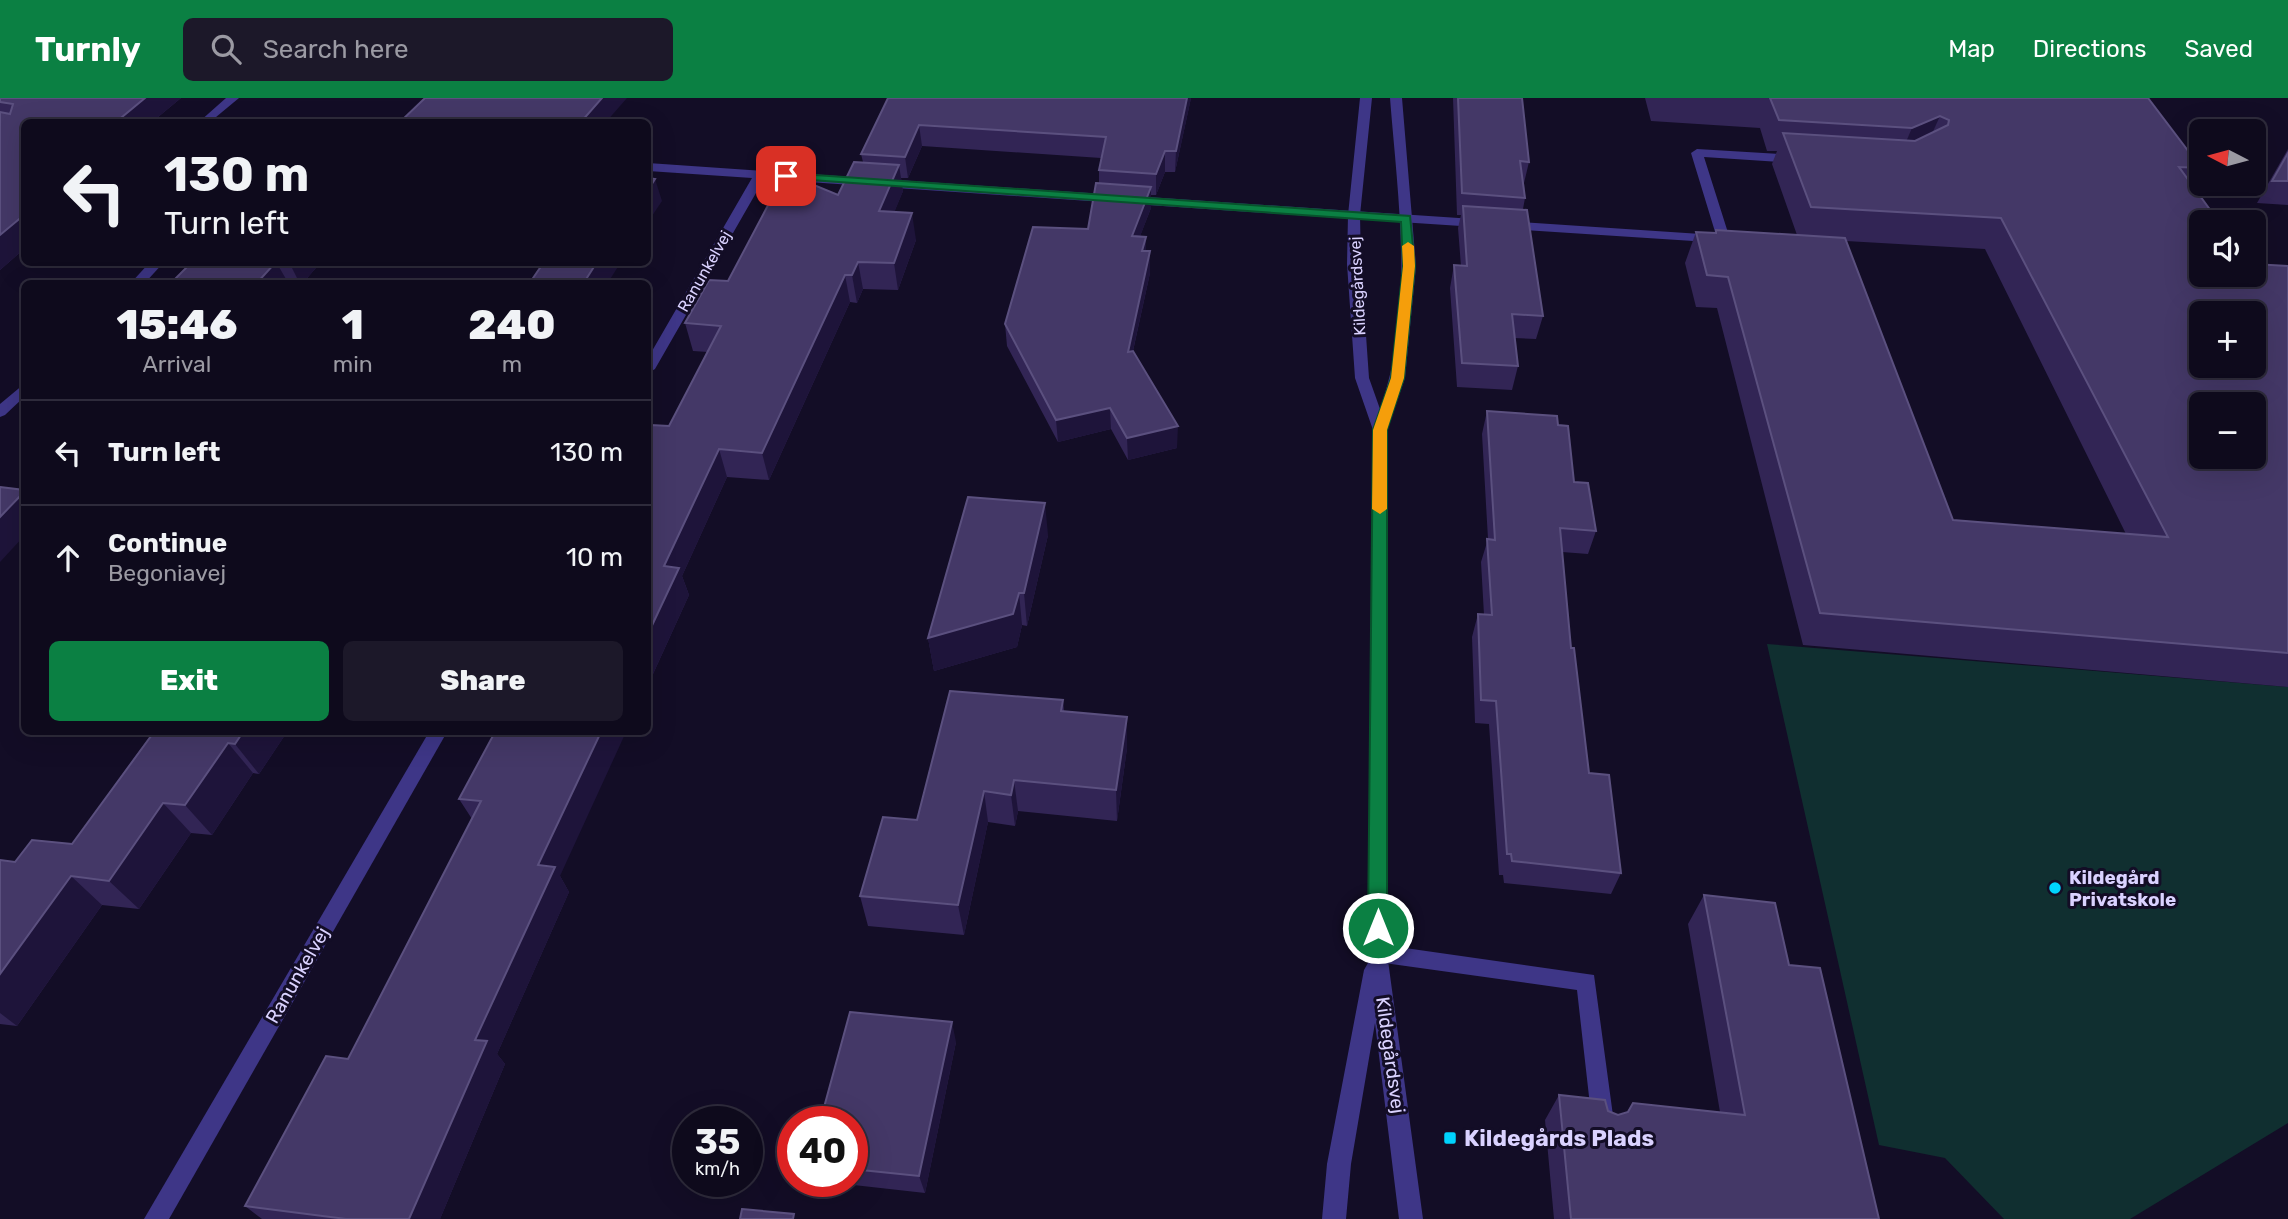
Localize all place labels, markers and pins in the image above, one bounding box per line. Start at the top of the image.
pin [756,146,816,206]
place label: Kildegård Privatskole [2069,866,2176,911]
marker: Kildegård Privatskole [2047,880,2063,896]
place label: Kildegårds Plads [1464,1124,1654,1152]
marker: Kildegårds Plads [1442,1130,1458,1146]

